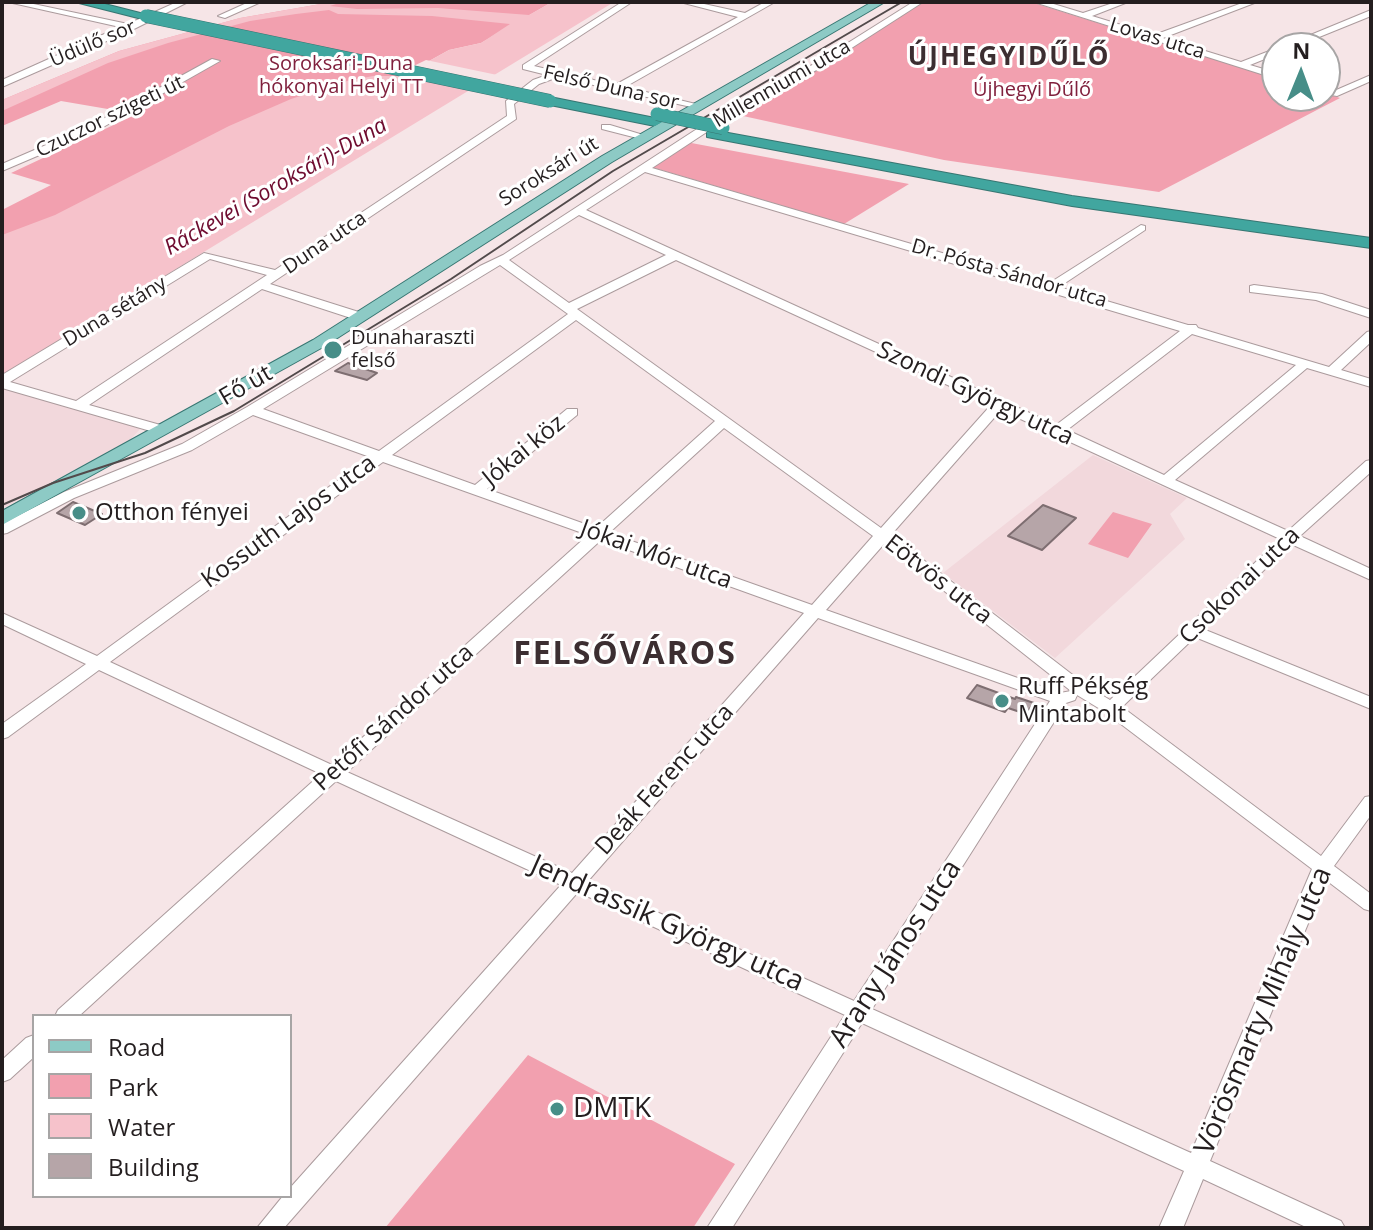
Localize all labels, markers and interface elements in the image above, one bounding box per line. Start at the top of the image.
street label: Lovas utca [1106,13,1208,65]
street label: Üdülő sor [46,15,140,73]
north arrow [1261,32,1341,112]
street label: Millenniumi utca [709,35,855,133]
text: N [1292,35,1311,65]
district label: ÚJHEGYIDŰLŐ [908,42,1110,74]
park label: Soroksári-Duna hókonyai Helyi TT [259,52,423,99]
street label: Felső Duna sor [541,61,681,115]
street label: Czuczor szigeti út [32,71,188,163]
park label: Újhegyi Dűlő [973,78,1091,102]
water label: Ráckevei (Soroksári)-Duna [160,112,392,262]
street label: Soroksári út [495,132,603,212]
street label: Duna utca [279,206,371,280]
street label: Dr. Pósta Sándor utca [908,235,1110,313]
street label: Duna sétány [59,272,171,352]
place label: Dunaharaszti felső [351,326,475,373]
street label: Szondi György utca [872,336,1078,452]
marker: Dunaharaszti felső [322,339,344,361]
street label: Fő út [214,359,278,413]
street label: Jókai köz [477,409,571,493]
street label: Kossuth Lajos utca [196,449,382,595]
place label: Otthon fényei [95,499,249,527]
marker: Otthon fényei [70,504,88,522]
street label: Jókai Mór utca [576,514,736,596]
street label: Csokonai utca [1174,521,1306,651]
street label: Eötvös utca [878,529,998,631]
district label: FELSŐVÁROS [513,636,737,674]
street label: Petőfi Sándor utca [308,638,480,798]
place label: Ruff Pékség Mintabolt [1018,673,1148,729]
marker: Ruff Pékség Mintabolt [993,692,1011,710]
street label: Deák Ferenc utca [590,699,740,861]
street label: Jendrassik György utca [525,849,809,999]
street label: Arany János utca [823,854,969,1054]
street label: Vörösmarty Mihály utca [1188,862,1340,1160]
legend [32,1014,292,1198]
text: Road [108,1030,165,1063]
text: Park [108,1070,158,1103]
place label: DMTK [573,1092,651,1126]
marker: DMTK [548,1100,566,1118]
text: Water [108,1110,175,1143]
text: Building [108,1150,199,1183]

